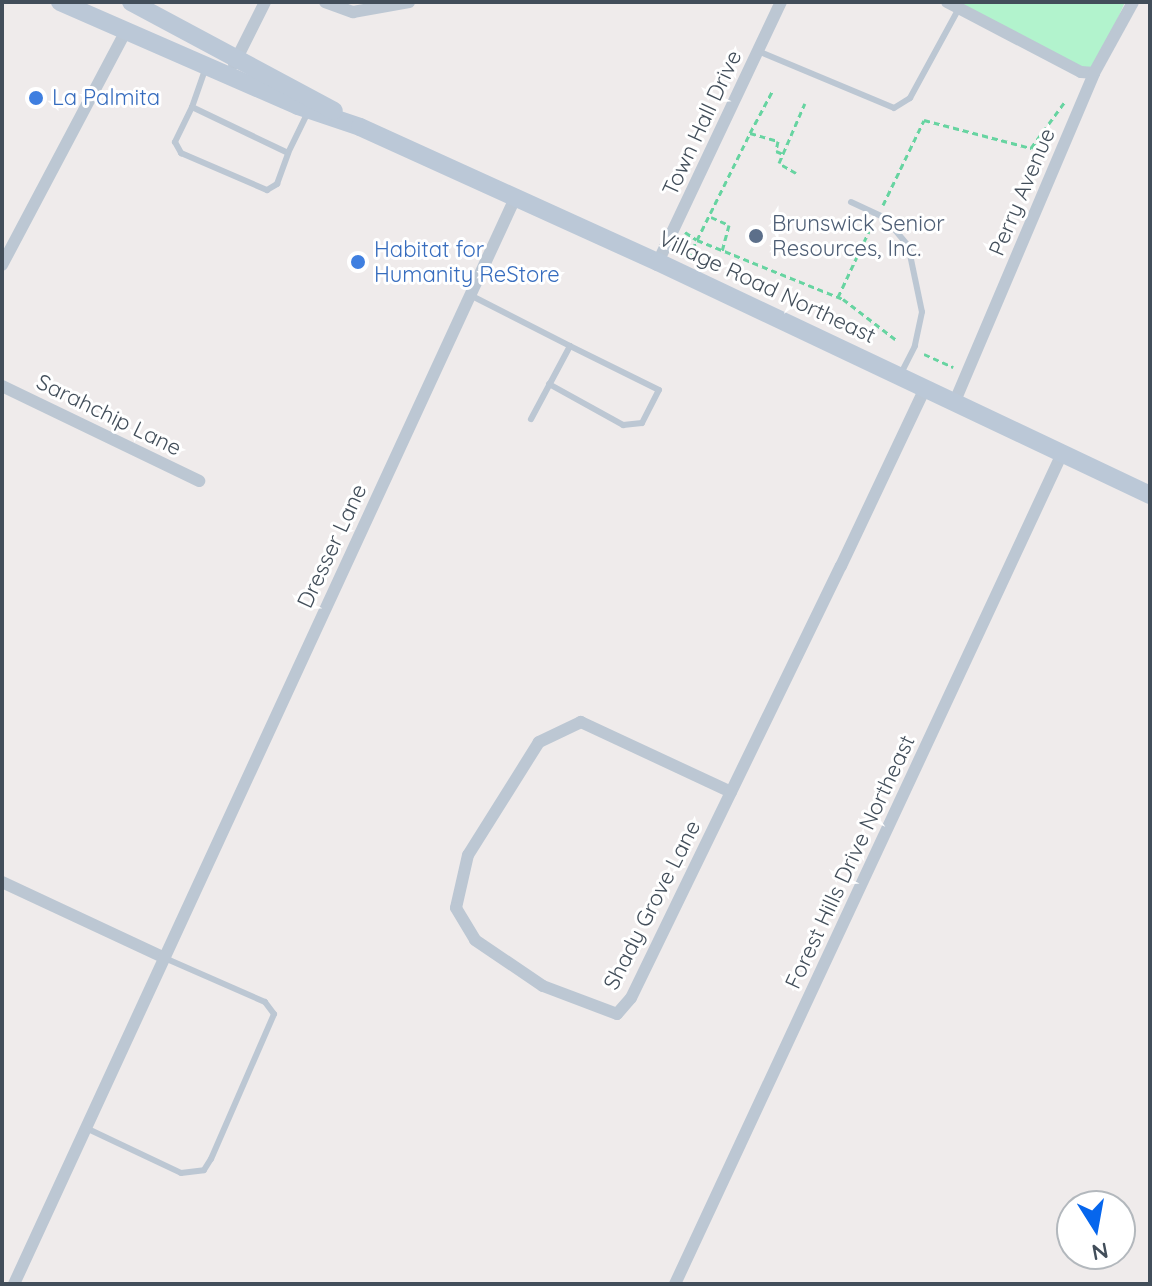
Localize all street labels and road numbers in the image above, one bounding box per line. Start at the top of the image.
street label: Town Hall Drive [657,46,747,200]
street label: Perry Avenue [983,124,1061,260]
street label: Village Road Northeast [654,225,880,349]
street label: Sarahchip Lane [32,369,186,461]
street label: Dresser Lane [292,480,372,612]
street label: Forest Hills Drive Northeast [780,731,920,993]
street label: Shady Grove Lane [598,816,706,994]

